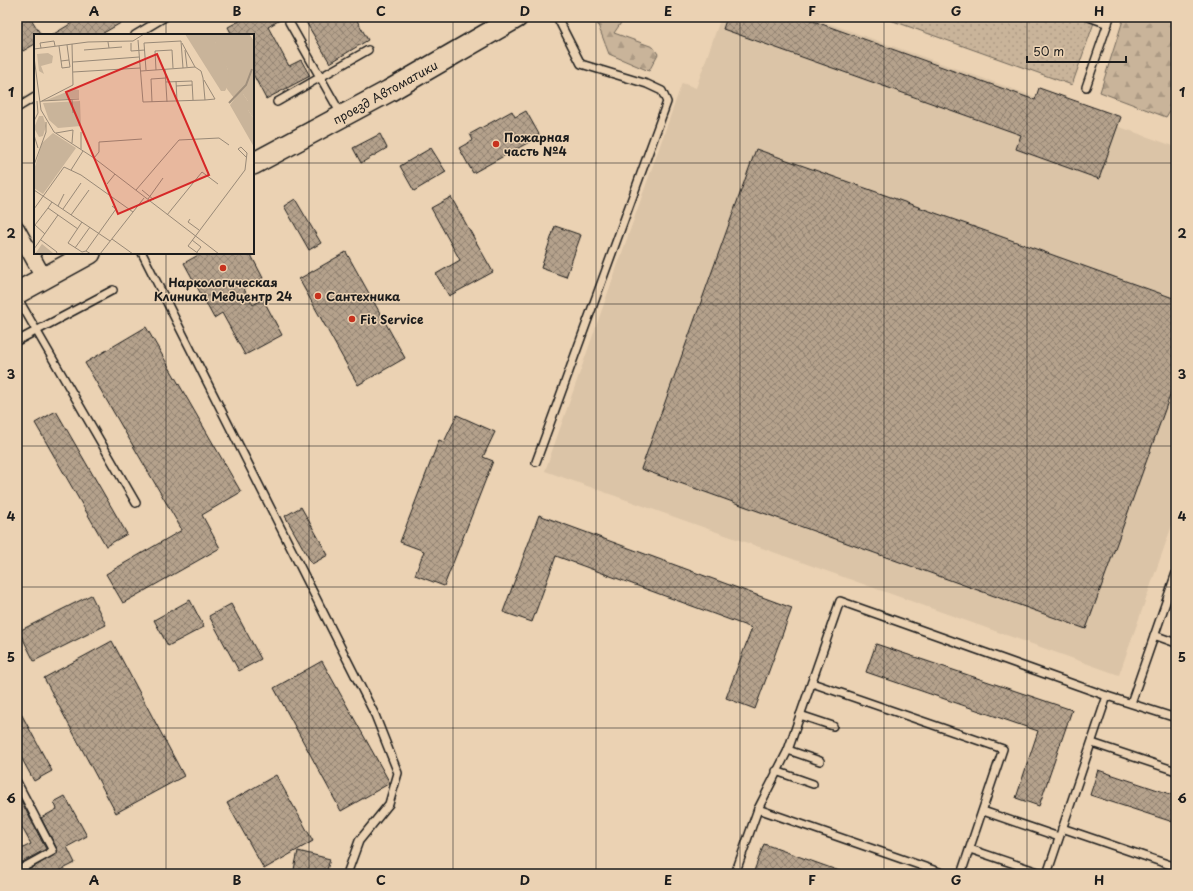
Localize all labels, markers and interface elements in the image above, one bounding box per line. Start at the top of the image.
text: A [89,1,99,20]
text: B [233,1,242,20]
text: C [376,1,386,20]
text: D [520,1,530,20]
text: E [664,1,672,20]
text: F [808,1,816,20]
text: G [951,1,961,20]
text: H [1094,1,1104,20]
inset map [34,34,254,254]
scale bar [1027,38,1126,64]
text: 50 m [1033,42,1064,60]
street label: проезд Автоматики [329,56,441,128]
text: 1 [8,82,14,101]
text: 1 [1179,82,1185,101]
place label: Пожарная часть №4 [504,128,570,160]
marker: Пожарная часть №4 [491,139,501,149]
text: 2 [6,223,16,242]
text: 2 [1177,223,1187,242]
marker: Наркологическая Клиника Медцентр 24 [218,263,228,273]
place label: Наркологическая Клиника Медцентр 24 [154,273,292,305]
place label: Сантехника [326,287,401,305]
marker: Сантехника [313,291,323,301]
place label: Fit Service [360,310,424,328]
marker: Fit Service [347,314,357,324]
text: 3 [7,364,16,383]
text: 3 [1178,364,1187,383]
text: 4 [7,506,16,525]
text: 4 [1178,506,1187,525]
text: 5 [7,647,15,666]
text: 5 [1178,647,1186,666]
text: 6 [6,788,16,807]
text: 6 [1177,788,1187,807]
text: A [89,870,99,889]
text: B [233,870,242,889]
text: C [376,870,386,889]
text: D [520,870,530,889]
text: E [664,870,672,889]
text: F [808,870,816,889]
text: G [951,870,961,889]
text: H [1094,870,1104,889]

